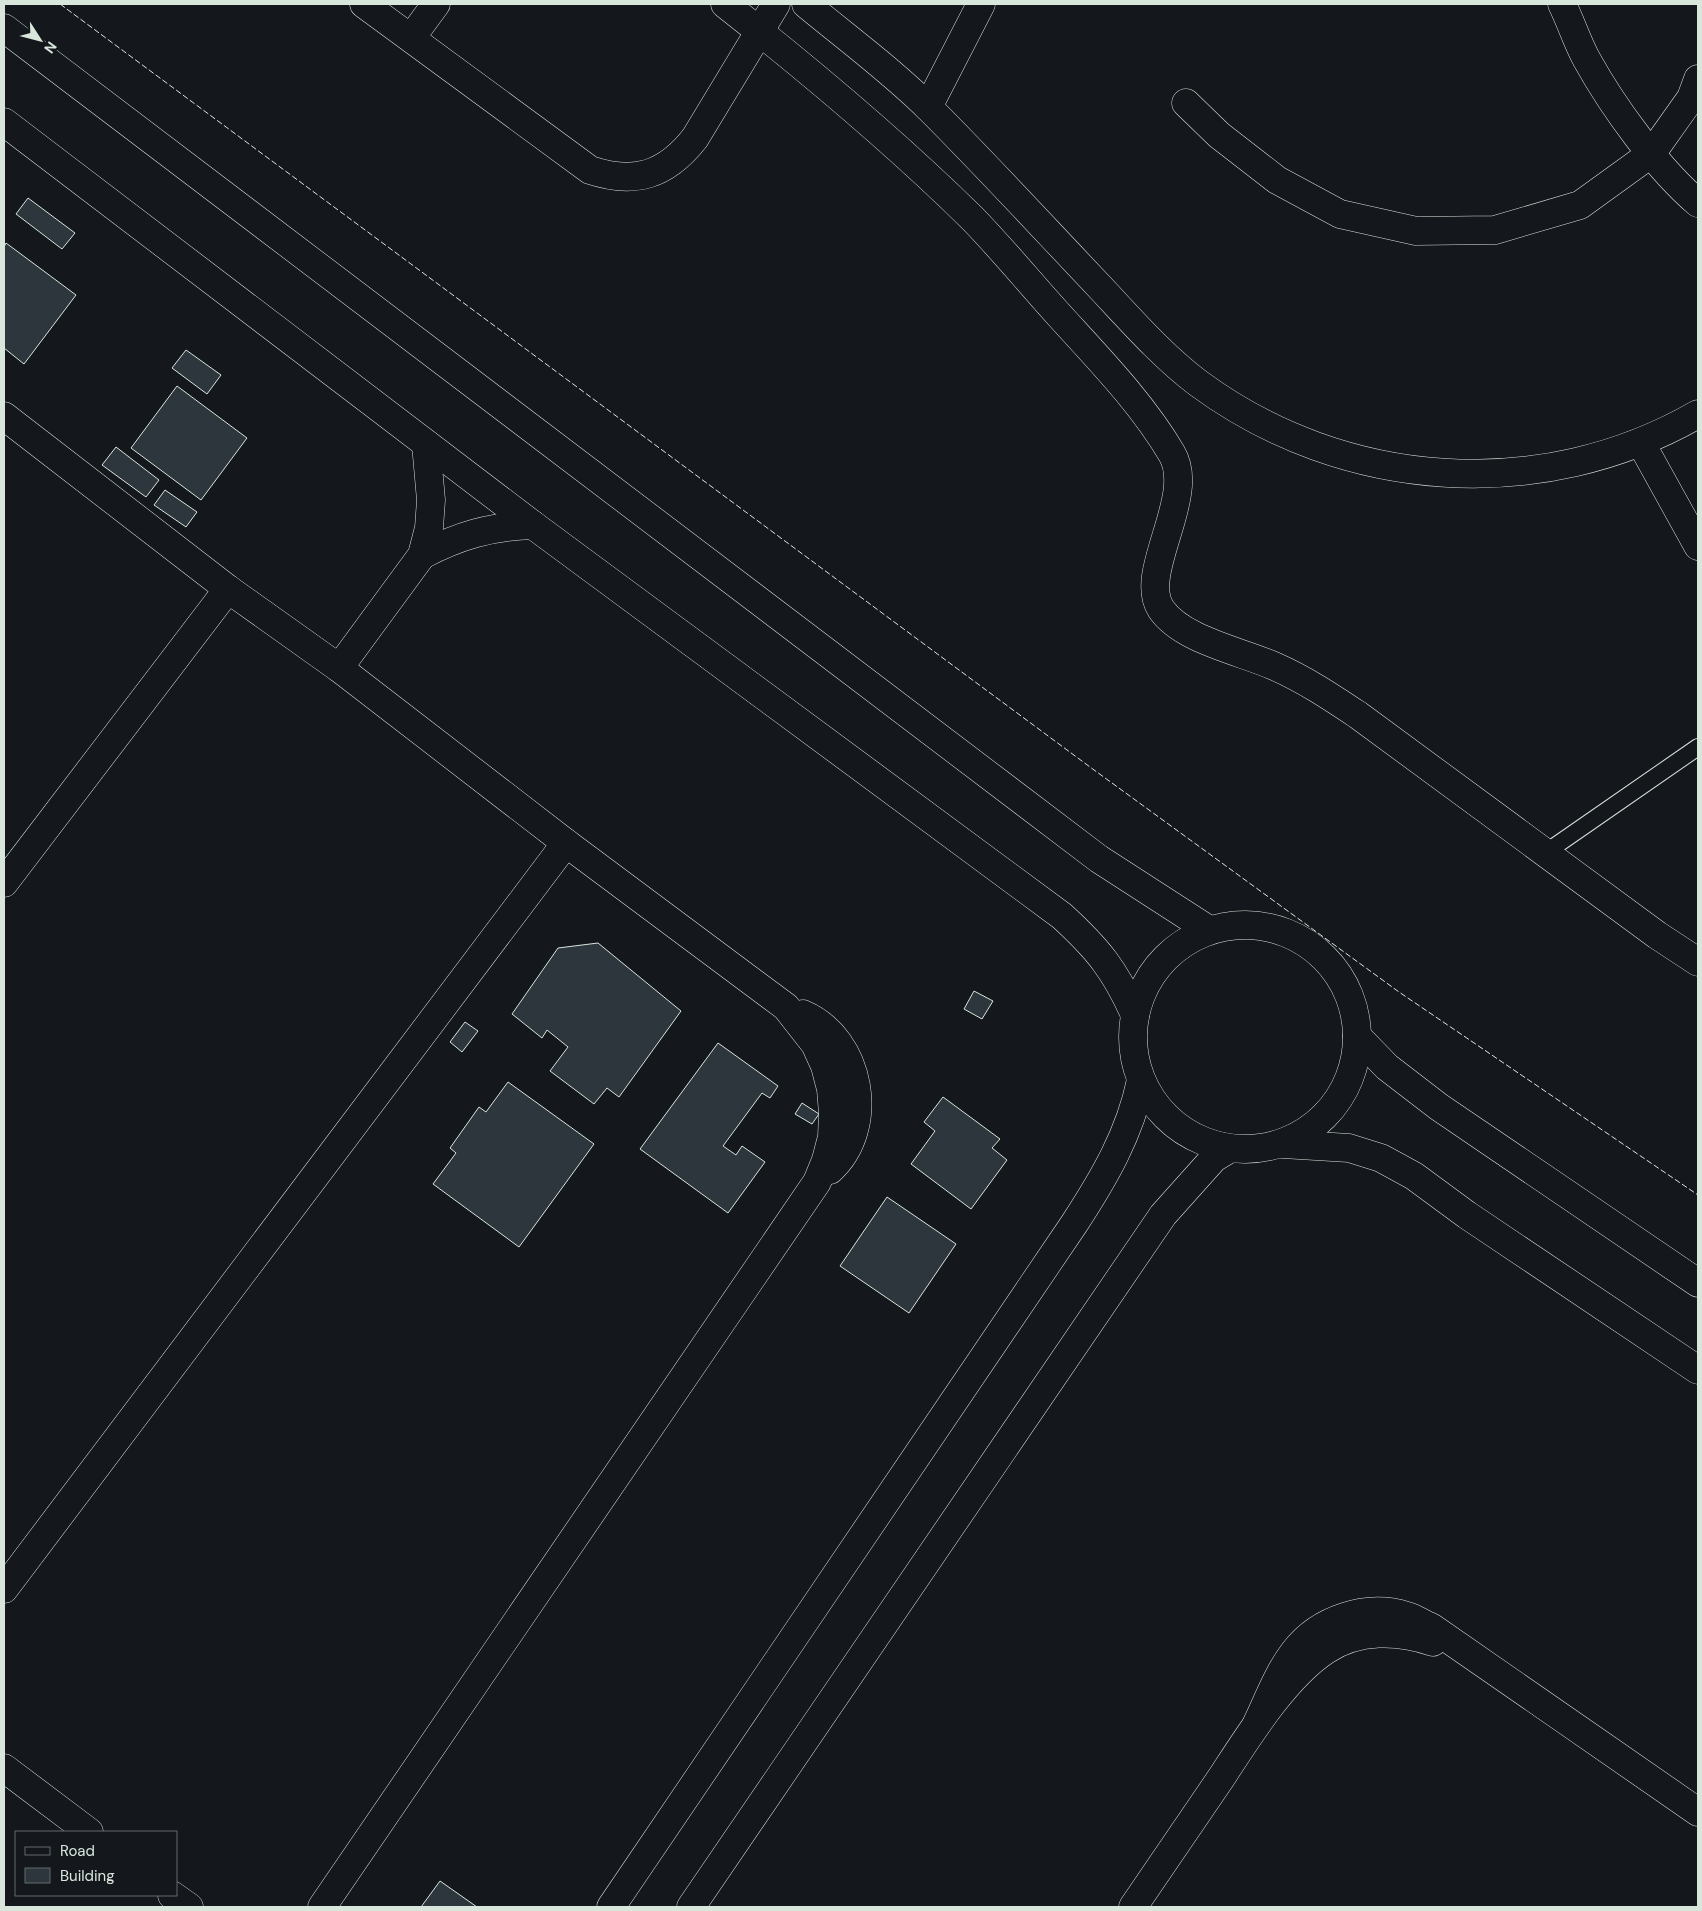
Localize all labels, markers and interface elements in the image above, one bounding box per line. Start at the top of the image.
north arrow [15,15,65,65]
text: N [40,38,61,57]
legend [15,1831,178,1896]
text: Road [60,1841,95,1861]
text: Building [60,1866,115,1886]

